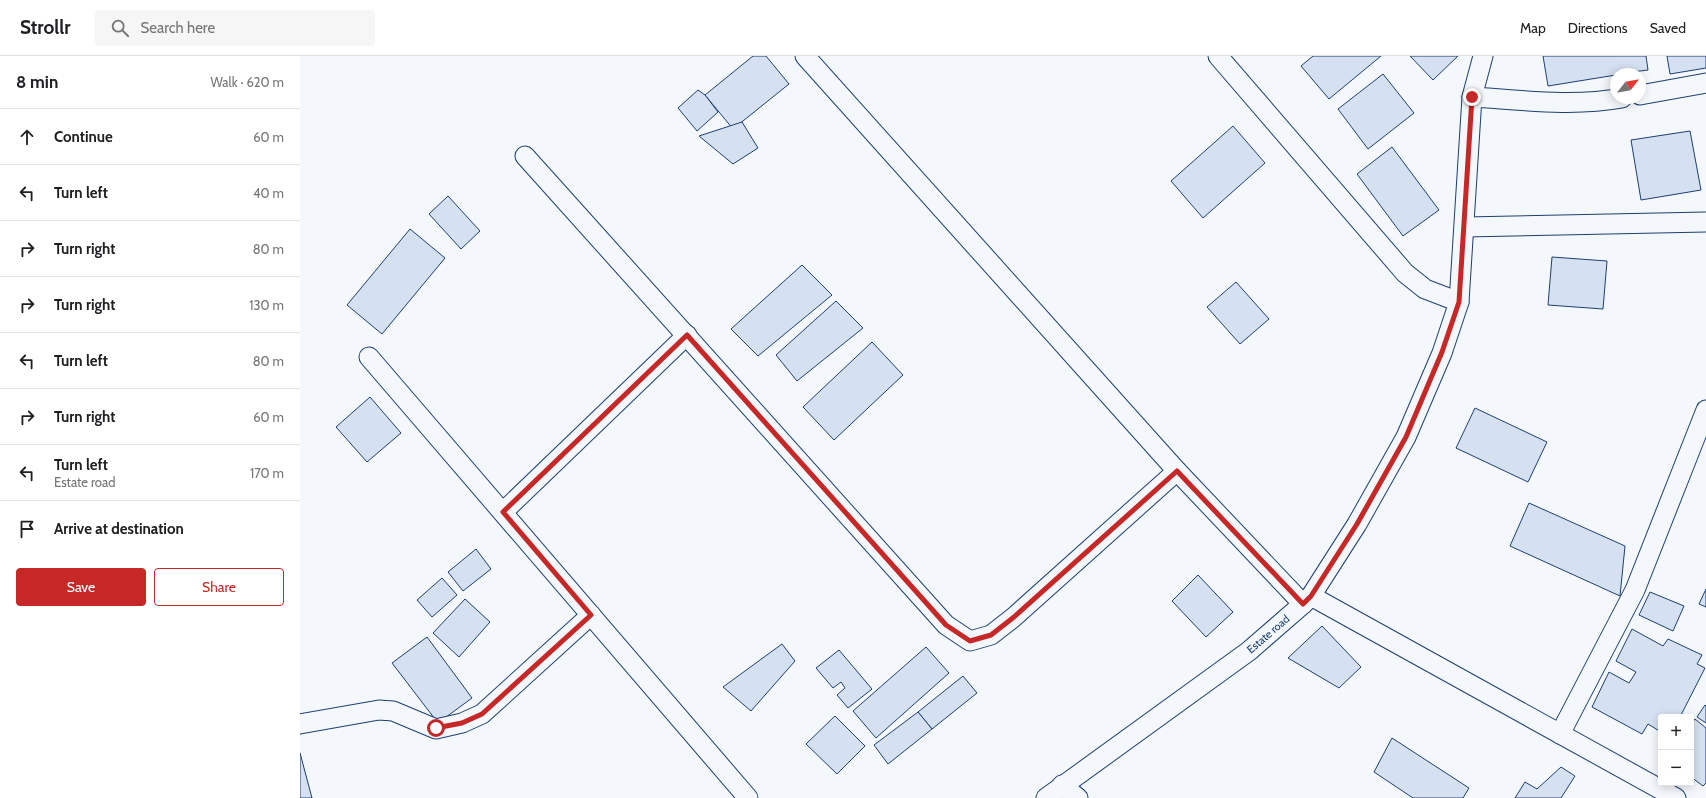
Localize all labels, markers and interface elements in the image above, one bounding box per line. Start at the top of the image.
search box [95,10,375,46]
text: Strollr [20,16,71,39]
icon: search [109,17,131,39]
text: Search here [141,19,215,37]
text: Map [1520,19,1546,37]
text: Directions [1568,19,1628,37]
text: Saved [1650,19,1686,37]
north arrow [1610,68,1646,104]
text: 8 min [16,72,58,92]
text: Walk · 620 m [211,74,284,90]
route end [1463,88,1481,106]
icon: ahead [16,126,38,148]
text: Continue [54,128,113,146]
text: 60 m [253,129,284,145]
icon: left [16,182,38,204]
text: Turn left [54,184,108,202]
text: 40 m [253,185,284,201]
icon: right [16,238,38,260]
text: Turn right [54,240,115,258]
text: 80 m [253,241,284,257]
icon: right [16,294,38,316]
text: Turn right [54,296,115,314]
text: 130 m [249,297,284,313]
icon: left [16,350,38,372]
text: Turn left [54,352,108,370]
text: 80 m [253,353,284,369]
icon: right [16,406,38,428]
text: Turn right [54,408,115,426]
text: 60 m [253,409,284,425]
text: Turn left [54,456,108,474]
icon: left [16,462,38,484]
text: 170 m [250,465,284,481]
text: Estate road [54,474,115,490]
icon: arrive [16,518,38,540]
text: Arrive at destination [54,520,184,538]
button: Save [16,568,146,606]
button: Share [154,568,284,606]
street label: Estate road [1244,612,1292,656]
map controls [1658,714,1694,786]
button: + [1658,714,1694,750]
route start [427,719,445,737]
button: − [1658,750,1694,786]

